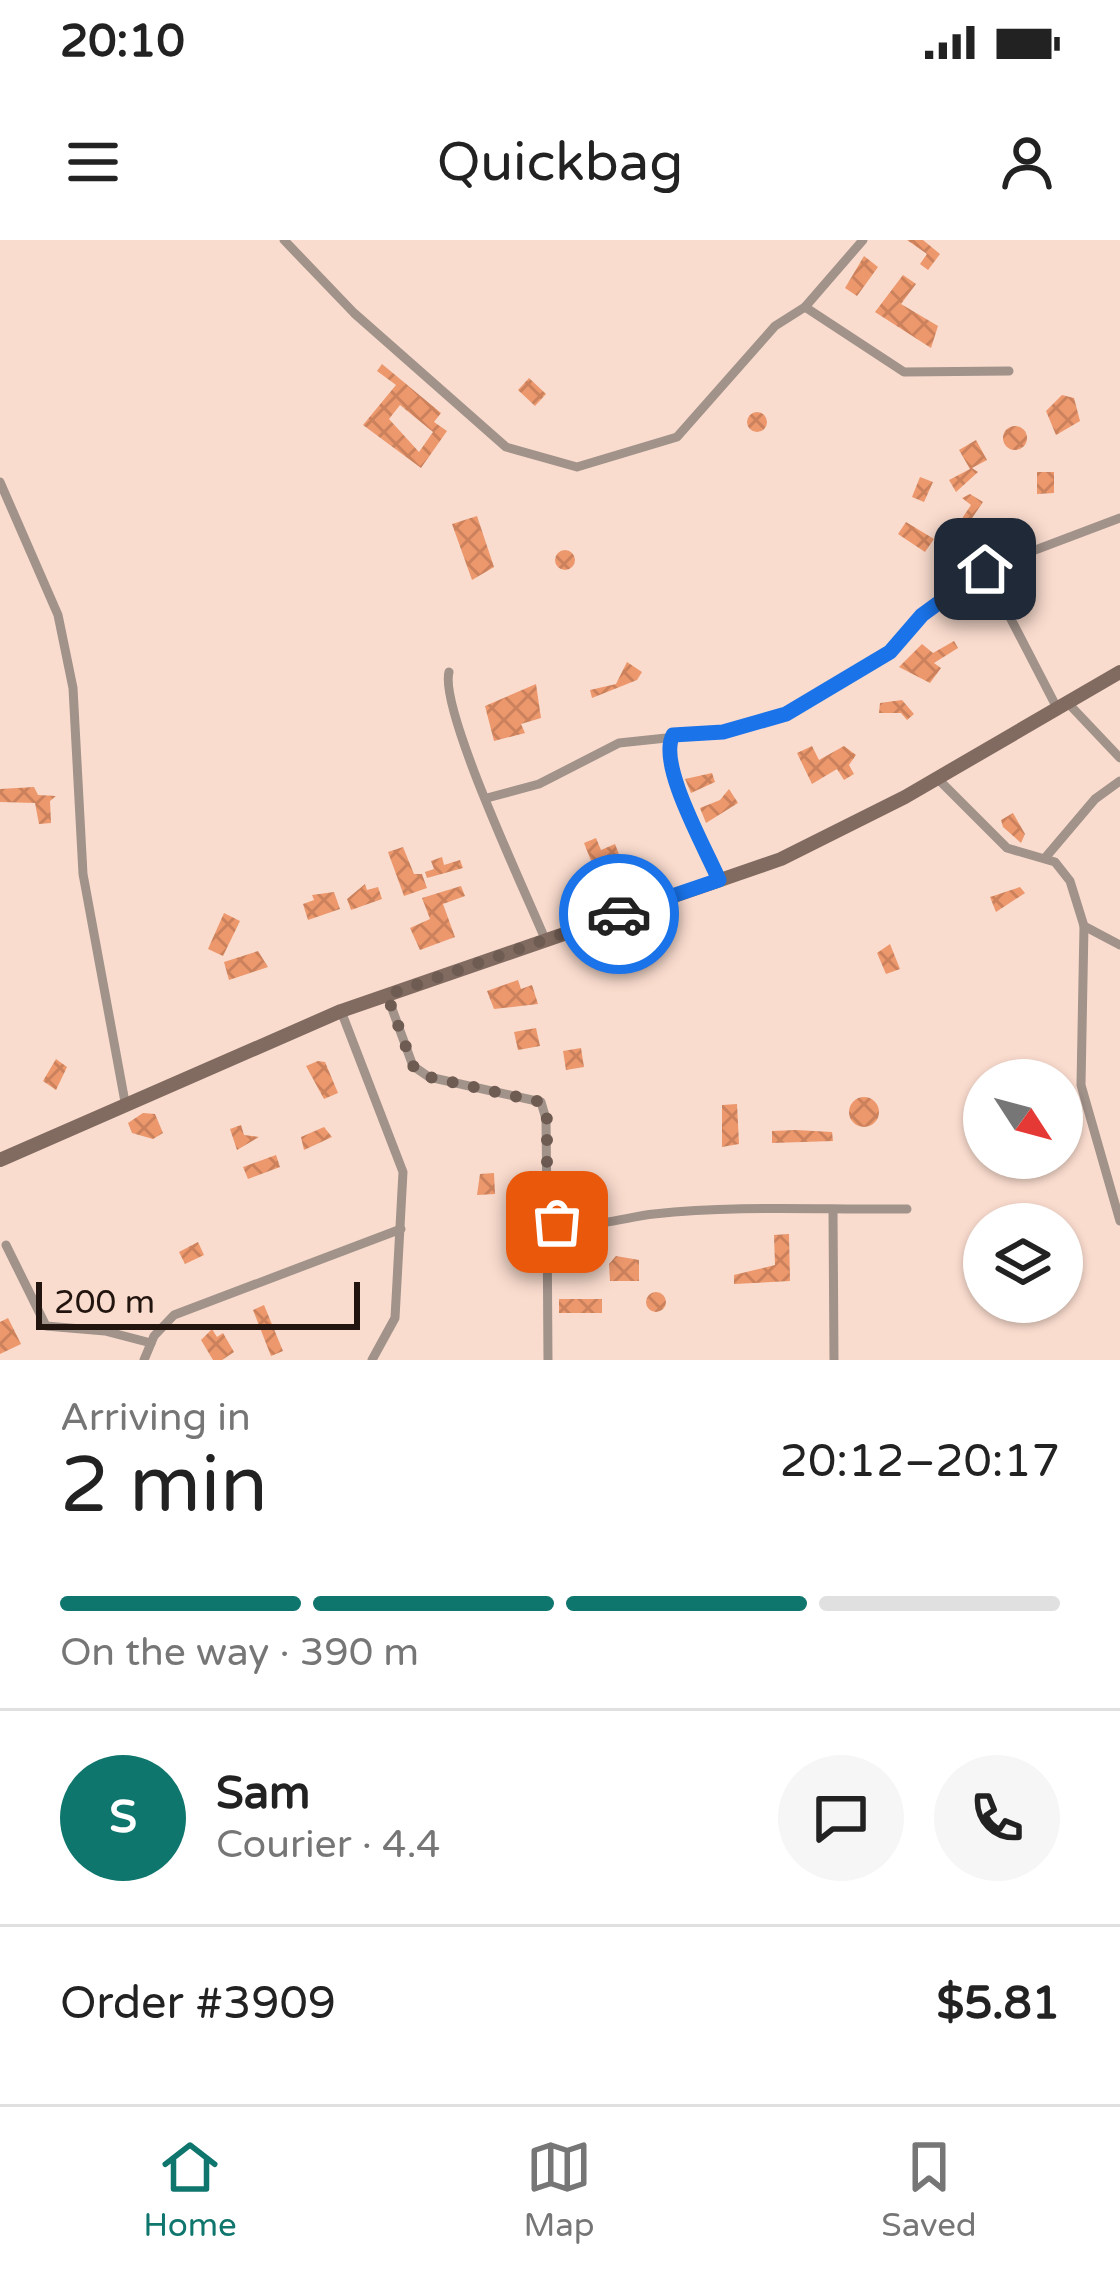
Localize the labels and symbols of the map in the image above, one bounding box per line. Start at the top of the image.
pin [934,518,1036,620]
courier [559,854,679,974]
north arrow [963,1059,1083,1179]
pin [506,1171,608,1273]
scale bar [36,1276,360,1329]

